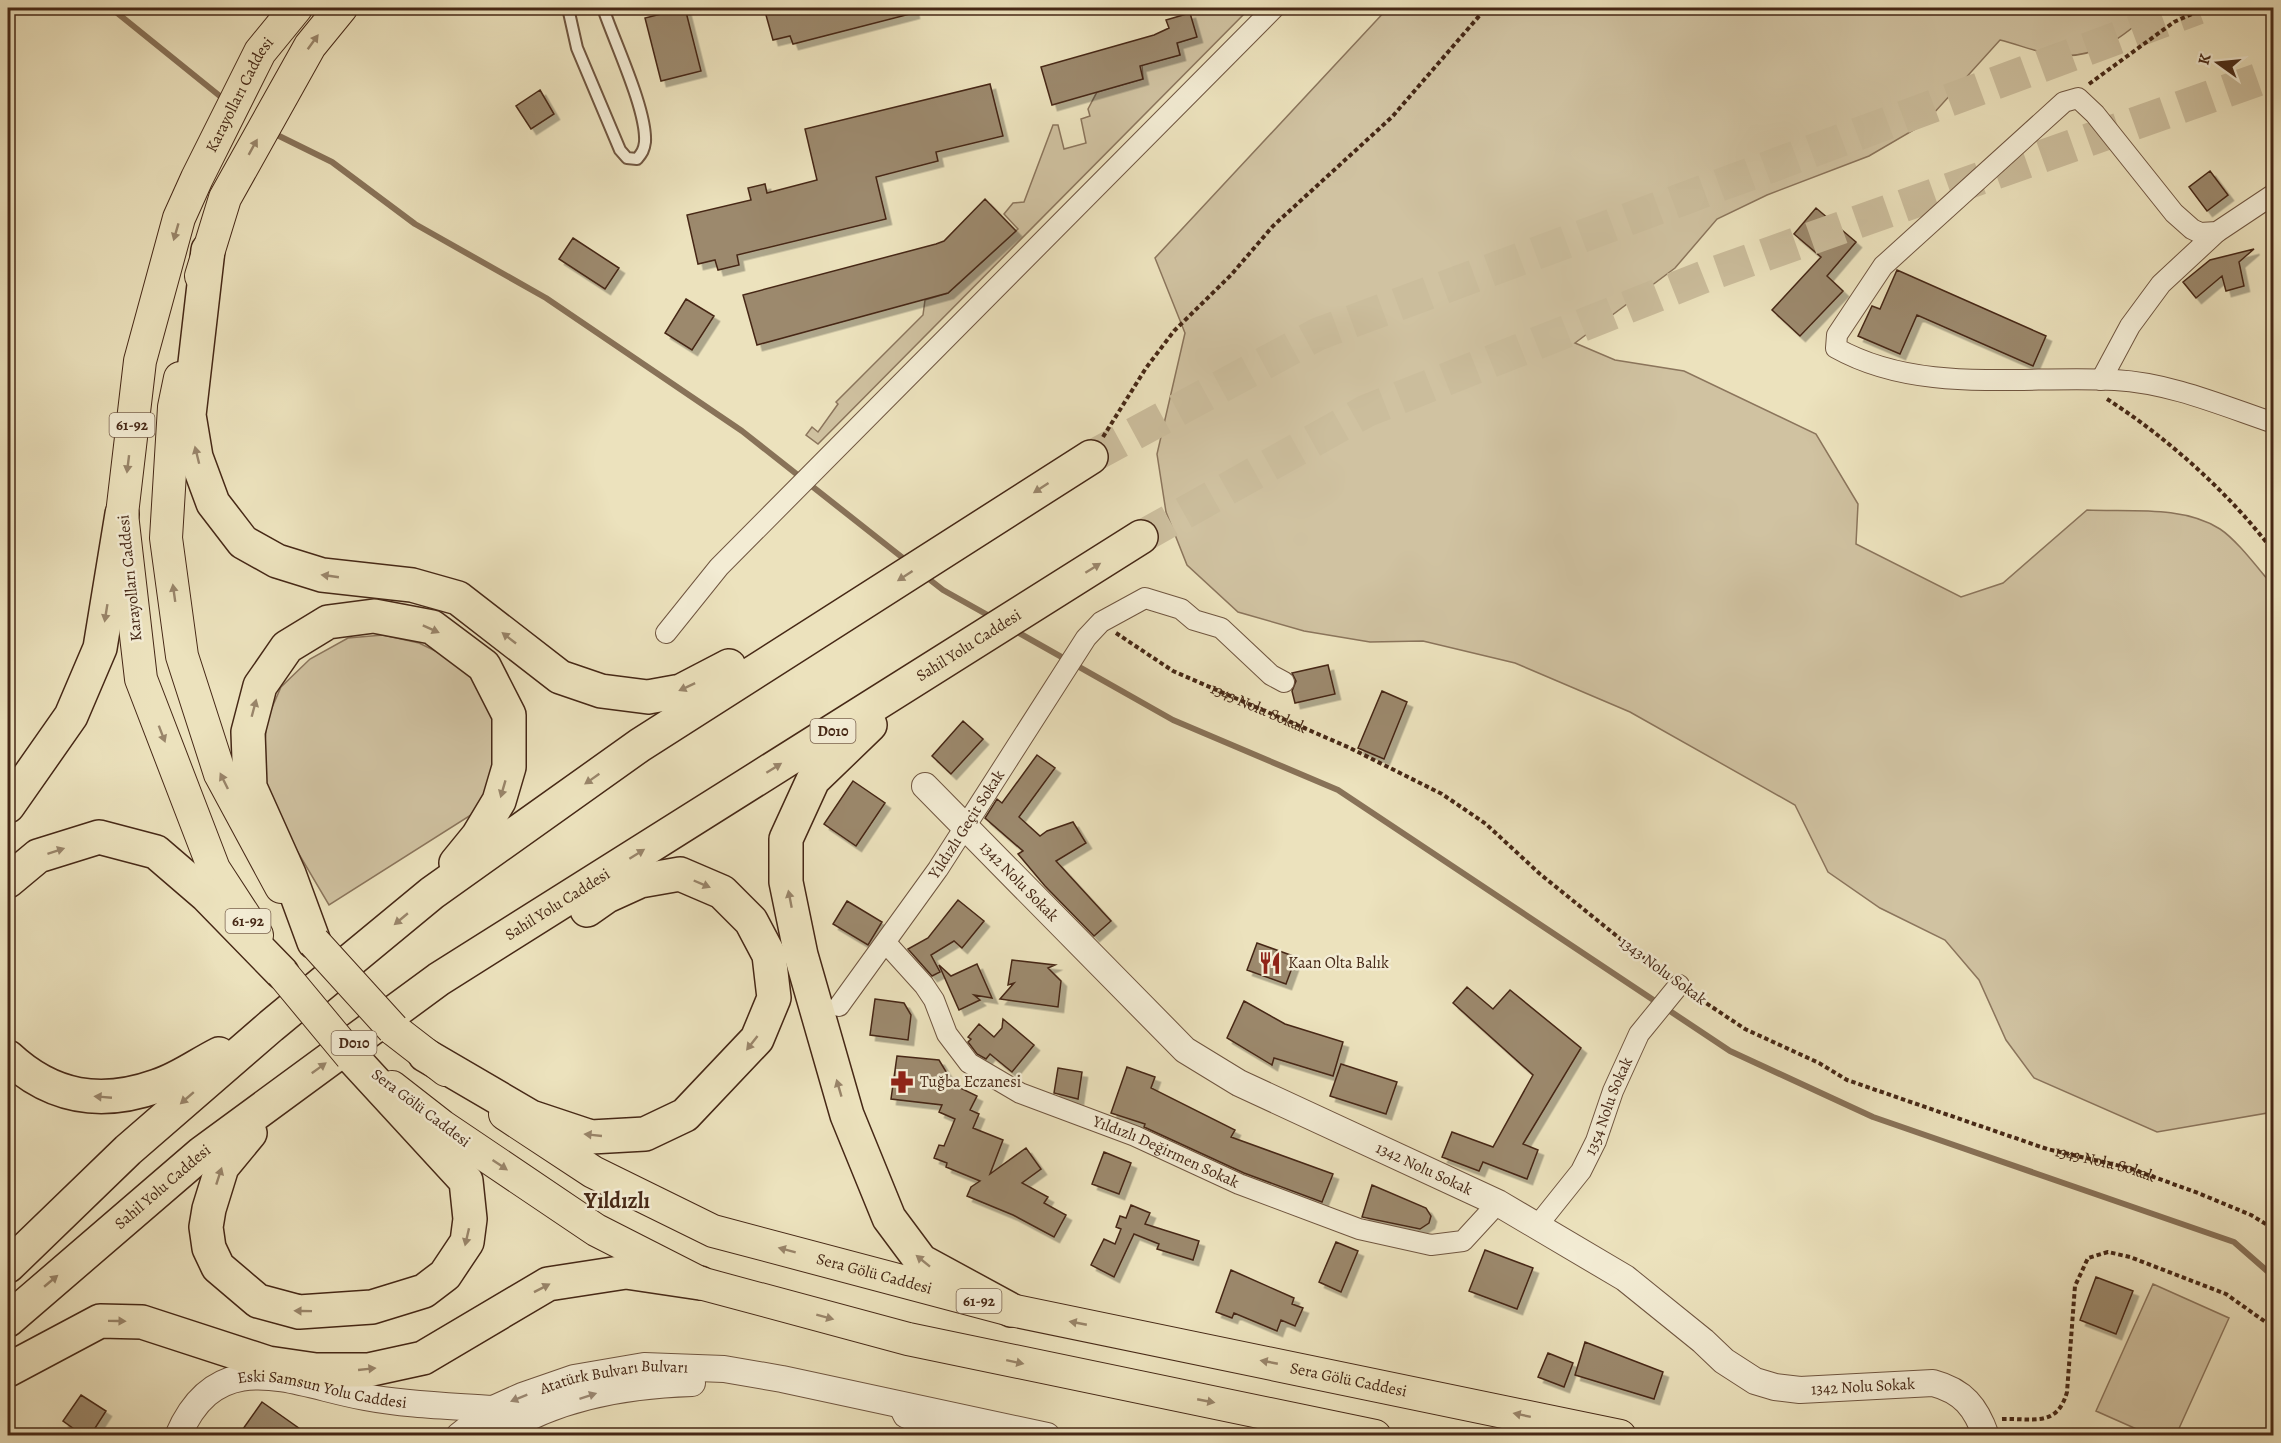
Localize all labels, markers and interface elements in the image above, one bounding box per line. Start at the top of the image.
street label: Karayolları Caddesi [200,32,279,156]
north arrow [2188,33,2248,93]
one-way arrow [307,35,319,51]
text: K [2192,51,2217,67]
one-way arrow [248,138,258,155]
one-way arrow [170,223,180,241]
road number: 61-92 [110,413,154,437]
one-way arrow [191,445,201,464]
one-way arrow [123,454,132,473]
one-way arrow [1033,483,1049,494]
street label: Karayolları Caddesi [112,514,148,642]
one-way arrow [1085,562,1101,573]
one-way arrow [321,571,340,580]
one-way arrow [897,571,913,582]
one-way arrow [169,584,178,603]
one-way arrow [101,603,110,622]
street label: Sahil Yolu Caddesi [912,604,1025,687]
one-way arrow [422,624,440,634]
one-way arrow [502,632,517,644]
street label: 1343 Nolu Sokak [1207,678,1311,739]
one-way arrow [678,683,695,692]
one-way arrow [250,699,260,717]
road number: D010 [810,719,856,743]
one-way arrow [158,725,167,743]
one-way arrow [766,763,782,774]
street label: Yıldızlı Geçit Sokak [923,766,1010,884]
one-way arrow [220,772,229,789]
one-way arrow [584,773,600,785]
one-way arrow [498,780,507,798]
street label: 1342 Nolu Sokak [975,837,1063,926]
one-way arrow [47,845,65,855]
one-way arrow [629,848,645,859]
street label: Sahil Yolu Caddesi [501,863,614,946]
one-way arrow [694,879,712,889]
one-way arrow [785,890,794,909]
road number: 61-92 [226,909,270,933]
one-way arrow [393,913,409,926]
street label: 1343 Nolu Sokak [1615,932,1711,1010]
restaurant icon: Kaan Olta Balık [1257,950,1283,976]
place label: Kaan Olta Balık [1288,952,1389,974]
road number: D010 [332,1031,376,1055]
one-way arrow [746,1036,758,1051]
street label: 1354 Nolu Sokak [1580,1054,1638,1159]
one-way arrow [310,1062,326,1074]
street label: Sera Gölü Caddesi [367,1063,475,1153]
pharmacy icon: Tuğba Eczanesi [889,1069,915,1095]
place label: Tuğba Eczanesi [920,1071,1021,1093]
one-way arrow [834,1079,843,1097]
one-way arrow [94,1092,113,1102]
one-way arrow [179,1092,195,1105]
street label: Yıldızlı Değirmen Sokak [1089,1110,1243,1194]
one-way arrow [583,1130,602,1140]
street label: 1342 Nolu Sokak [1372,1137,1476,1201]
street label: Sahil Yolu Caddesi [110,1139,215,1234]
street label: 1343 Nolu Sokak [2053,1140,2159,1188]
one-way arrow [491,1159,507,1171]
one-way arrow [215,1167,224,1185]
district label: Yıldızlı [583,1186,650,1216]
one-way arrow [462,1228,471,1247]
one-way arrow [778,1245,796,1255]
street label: Sera Gölü Caddesi [814,1248,935,1300]
one-way arrow [915,1254,931,1267]
one-way arrow [43,1275,58,1288]
one-way arrow [534,1284,551,1293]
road number: 61-92 [956,1289,1002,1313]
one-way arrow [294,1306,313,1316]
one-way arrow [816,1313,834,1322]
one-way arrow [107,1316,126,1326]
one-way arrow [1068,1318,1087,1327]
street label: Atatürk Bulvarı Bulvarı [536,1355,689,1400]
one-way arrow [1260,1357,1279,1366]
street label: Sera Gölü Caddesi [1288,1357,1409,1403]
one-way arrow [1006,1358,1025,1367]
one-way arrow [358,1364,377,1374]
street label: Eski Samsun Yolu Caddesi [236,1365,408,1414]
street label: 1342 Nolu Sokak [1810,1373,1916,1400]
one-way arrow [579,1391,597,1401]
one-way arrow [510,1394,528,1403]
one-way arrow [1197,1397,1216,1406]
one-way arrow [1513,1409,1531,1419]

